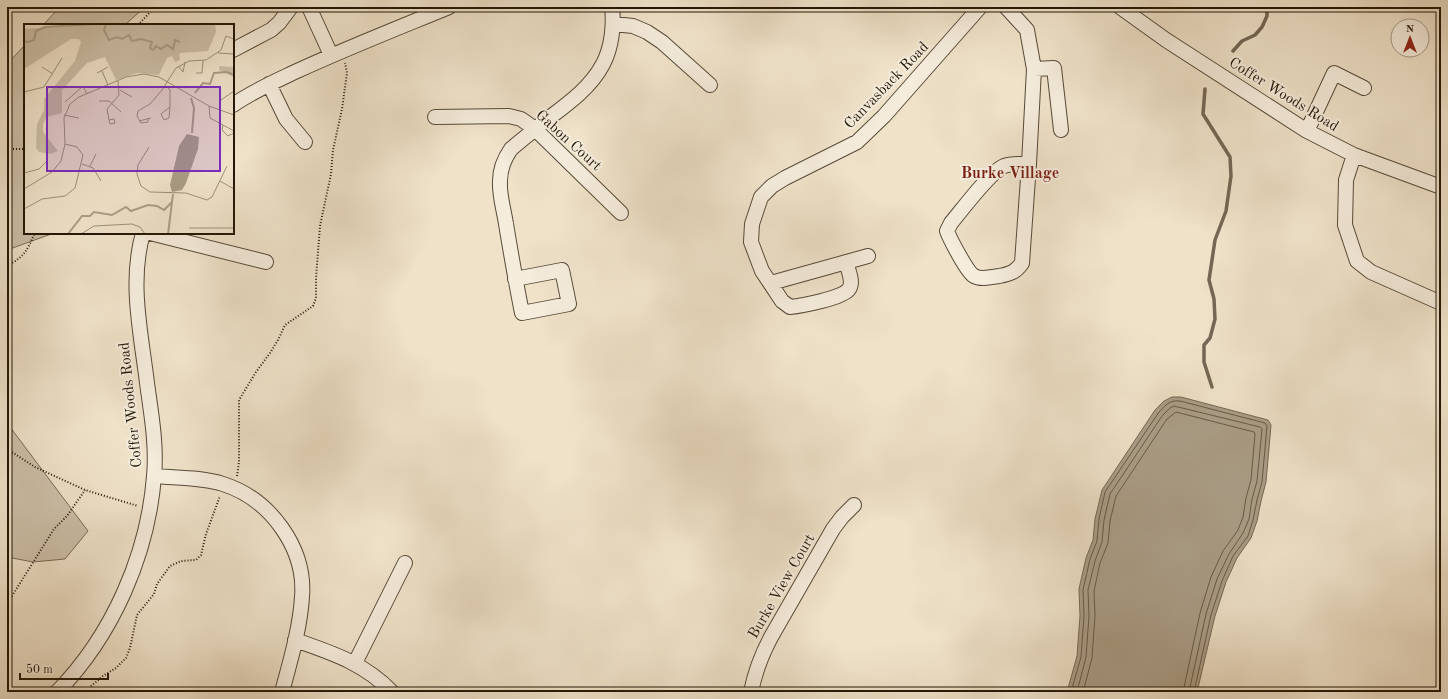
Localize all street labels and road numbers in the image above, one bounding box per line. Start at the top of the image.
street label: Canvasback Road [842,40,932,132]
street label: Coffer Woods Road [1226,56,1341,135]
street label: Gabon Court [532,108,604,174]
street label: Coffer Woods Road [117,341,146,468]
street label: Burke View Court [746,532,818,642]

